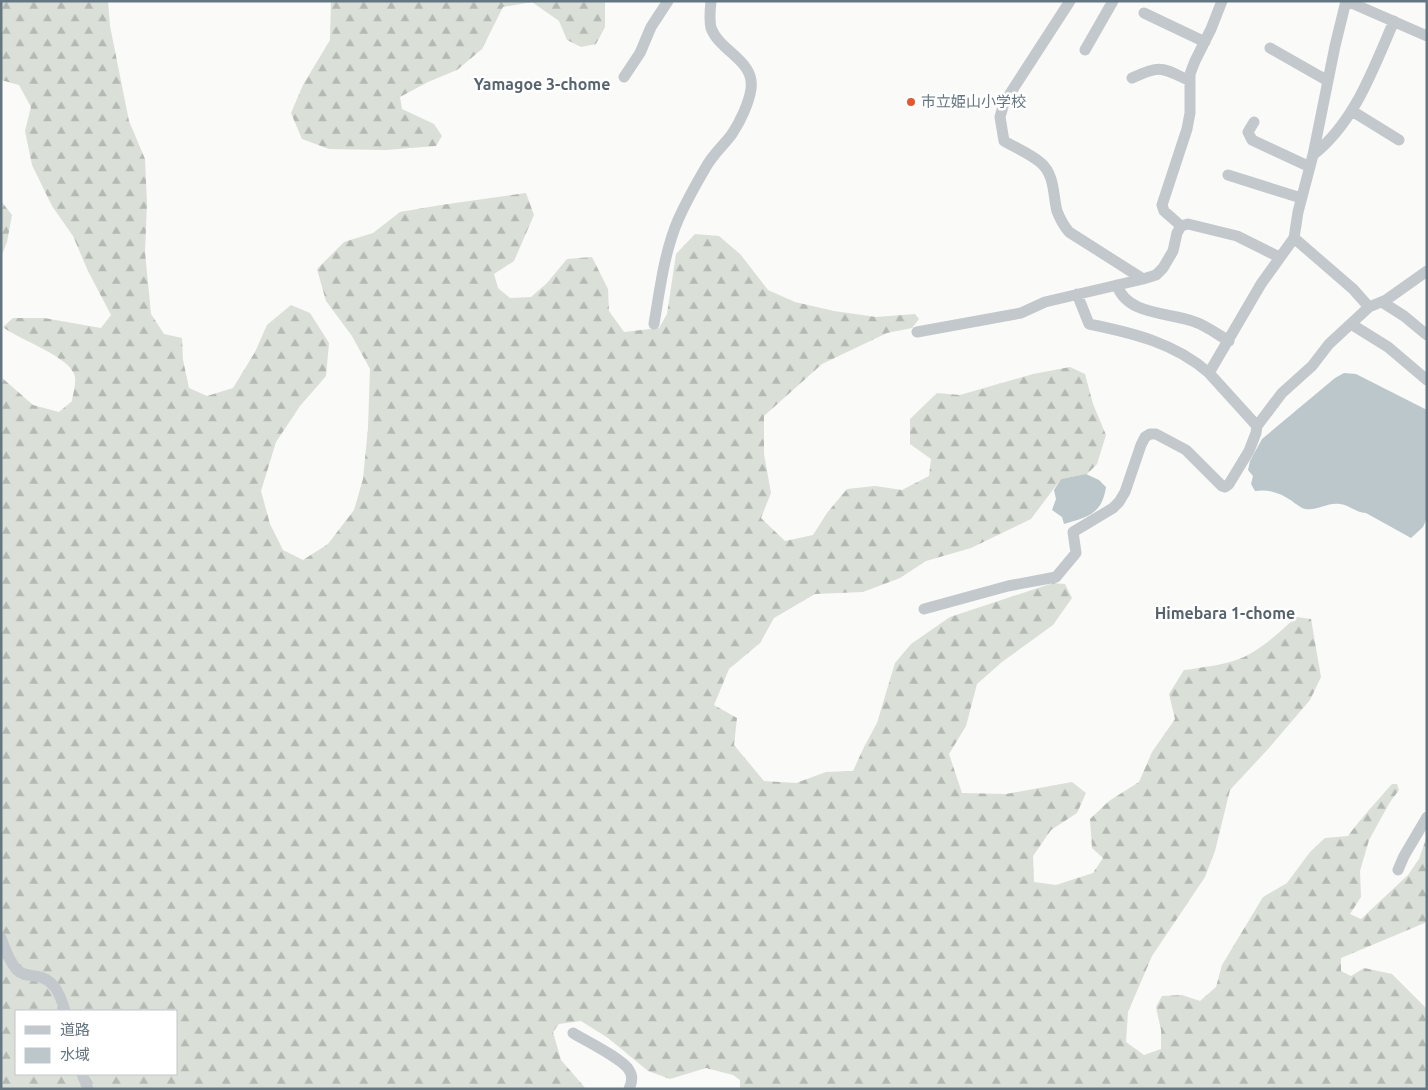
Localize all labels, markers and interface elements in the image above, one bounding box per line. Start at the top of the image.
district label: Yamagoe 3-chome [474,75,610,93]
place label: 市立姫山小学校 [921,93,1026,110]
marker: 市立姫山小学校 [905,96,917,108]
district label: Himebara 1-chome [1155,604,1295,622]
legend [15,1010,178,1075]
text: 道路 [60,1021,90,1038]
text: 水域 [60,1046,90,1063]

